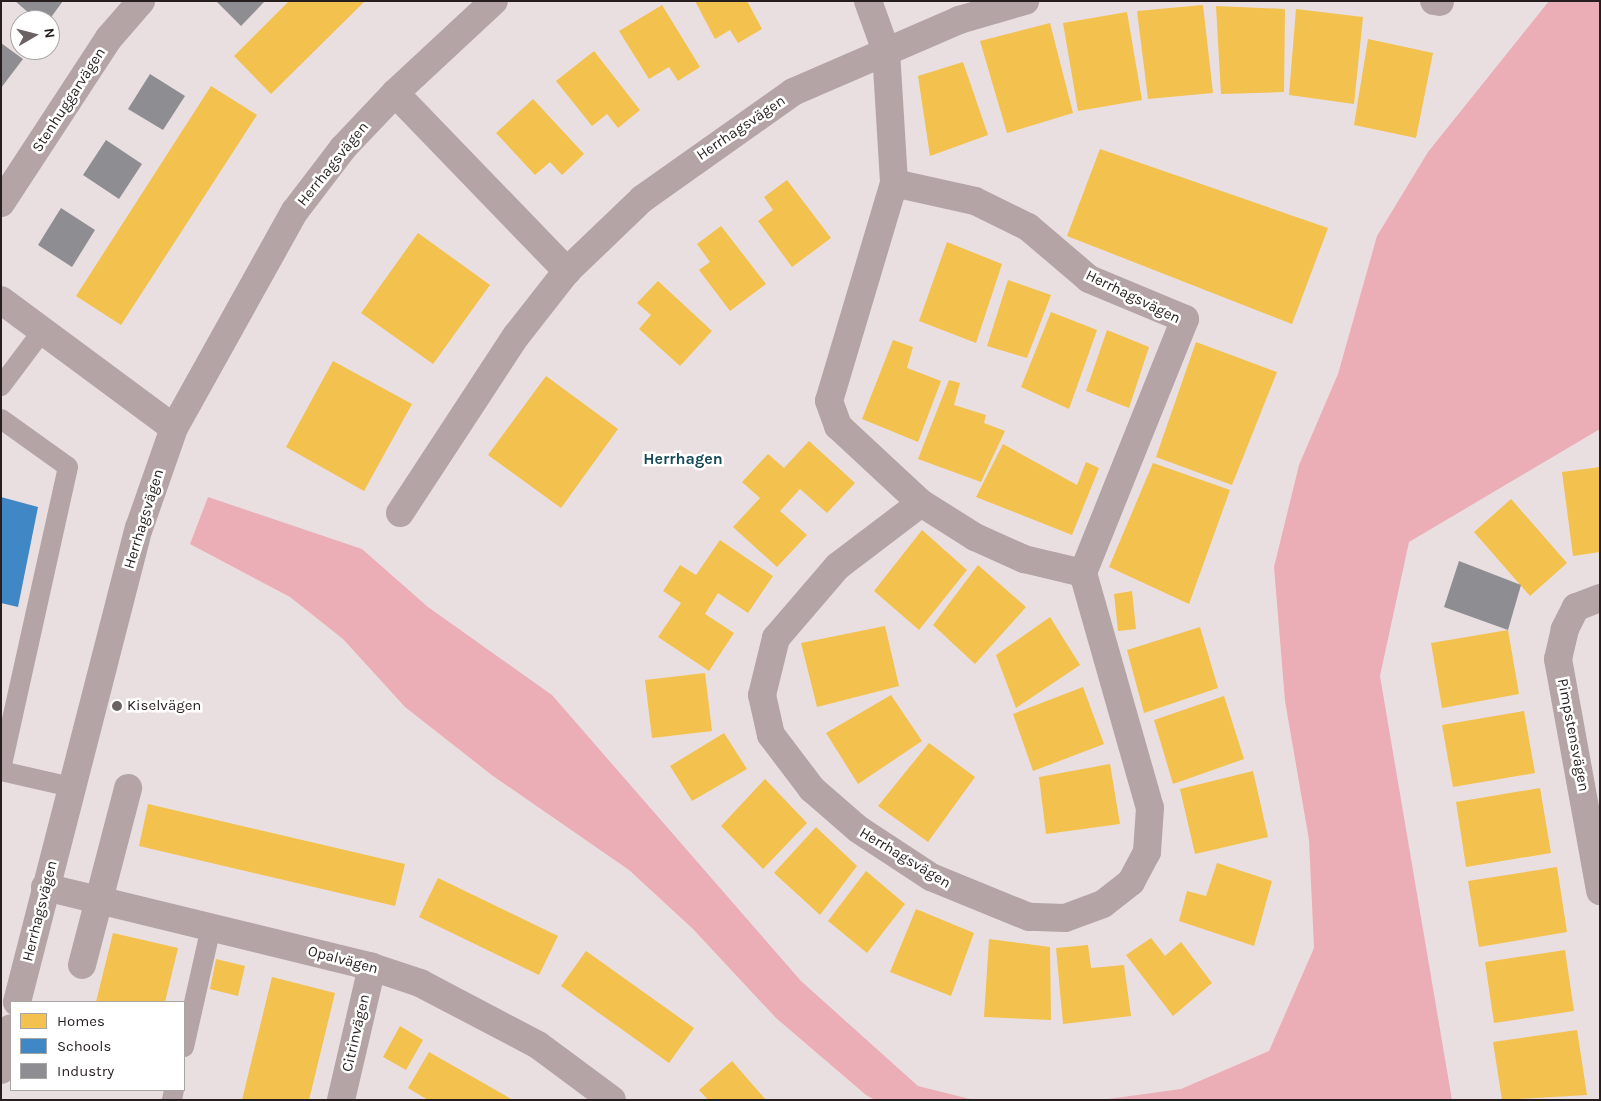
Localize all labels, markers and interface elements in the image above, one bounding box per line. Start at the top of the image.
north arrow [10,10,60,60]
text: N [40,27,58,39]
street label: Stenhuggarvägen [28,44,110,156]
street label: Herrhagsvägen [693,92,789,164]
street label: Herrhagsvägen [294,118,372,210]
street label: Herrhagsvägen [1083,266,1183,328]
district label: Herrhagen [643,449,723,469]
street label: Herrhagsvägen [120,467,168,571]
street label: Pimpstensvägen [1553,677,1593,793]
place label: Kiselvägen [127,697,201,715]
marker: Kiselvägen [111,700,123,712]
street label: Herrhagsvägen [856,824,954,892]
street label: Herrhagsvägen [19,859,61,963]
street label: Opalvägen [306,942,380,978]
street label: Citrinvägen [338,992,374,1074]
legend [10,1001,185,1091]
text: Homes [57,1012,105,1030]
text: Schools [57,1037,111,1055]
text: Industry [57,1062,114,1080]

